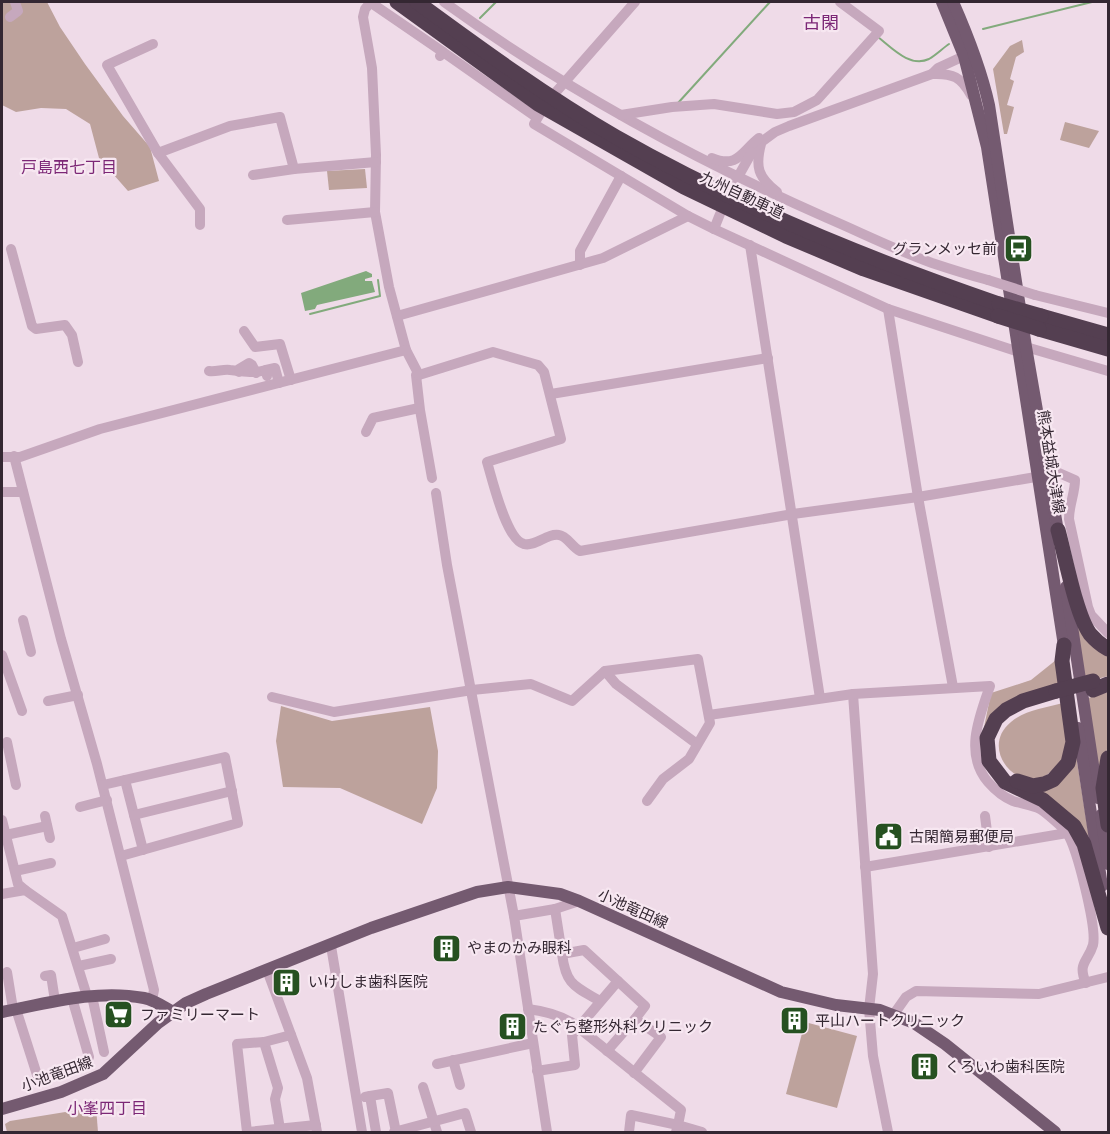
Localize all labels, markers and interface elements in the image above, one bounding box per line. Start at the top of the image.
district label: 古閑 [803,12,839,32]
district label: 戸島西七丁目 [21,158,117,176]
street label: 九州自動車道 [698,168,787,221]
bus stop icon: グランメッセ前 [1002,233,1034,265]
place label: グランメッセ前 [892,240,997,257]
street label: 熊本益城大津線 [1035,409,1068,515]
public building icon: 古閑簡易郵便局 [872,821,904,853]
place label: 古閑簡易郵便局 [909,828,1014,845]
street label: 小池竜田線 [595,886,671,932]
building icon: やまのかみ眼科 [430,932,462,964]
place label: やまのかみ眼科 [467,939,572,956]
building icon: いけしま歯科医院 [271,966,303,998]
place label: いけしま歯科医院 [308,973,428,990]
supermarket icon: ファミリーマート [103,999,135,1031]
building icon: 平山ハートクリニック [778,1005,810,1037]
place label: ファミリーマート [140,1006,260,1023]
building icon: たぐち整形外科クリニック [496,1011,528,1043]
place label: 平山ハートクリニック [815,1012,965,1029]
place label: たぐち整形外科クリニック [533,1018,713,1035]
building icon: くろいわ歯科医院 [908,1051,940,1083]
street label: 小池竜田線 [19,1053,95,1094]
place label: くろいわ歯科医院 [945,1058,1065,1075]
district label: 小峯四丁目 [67,1099,147,1117]

